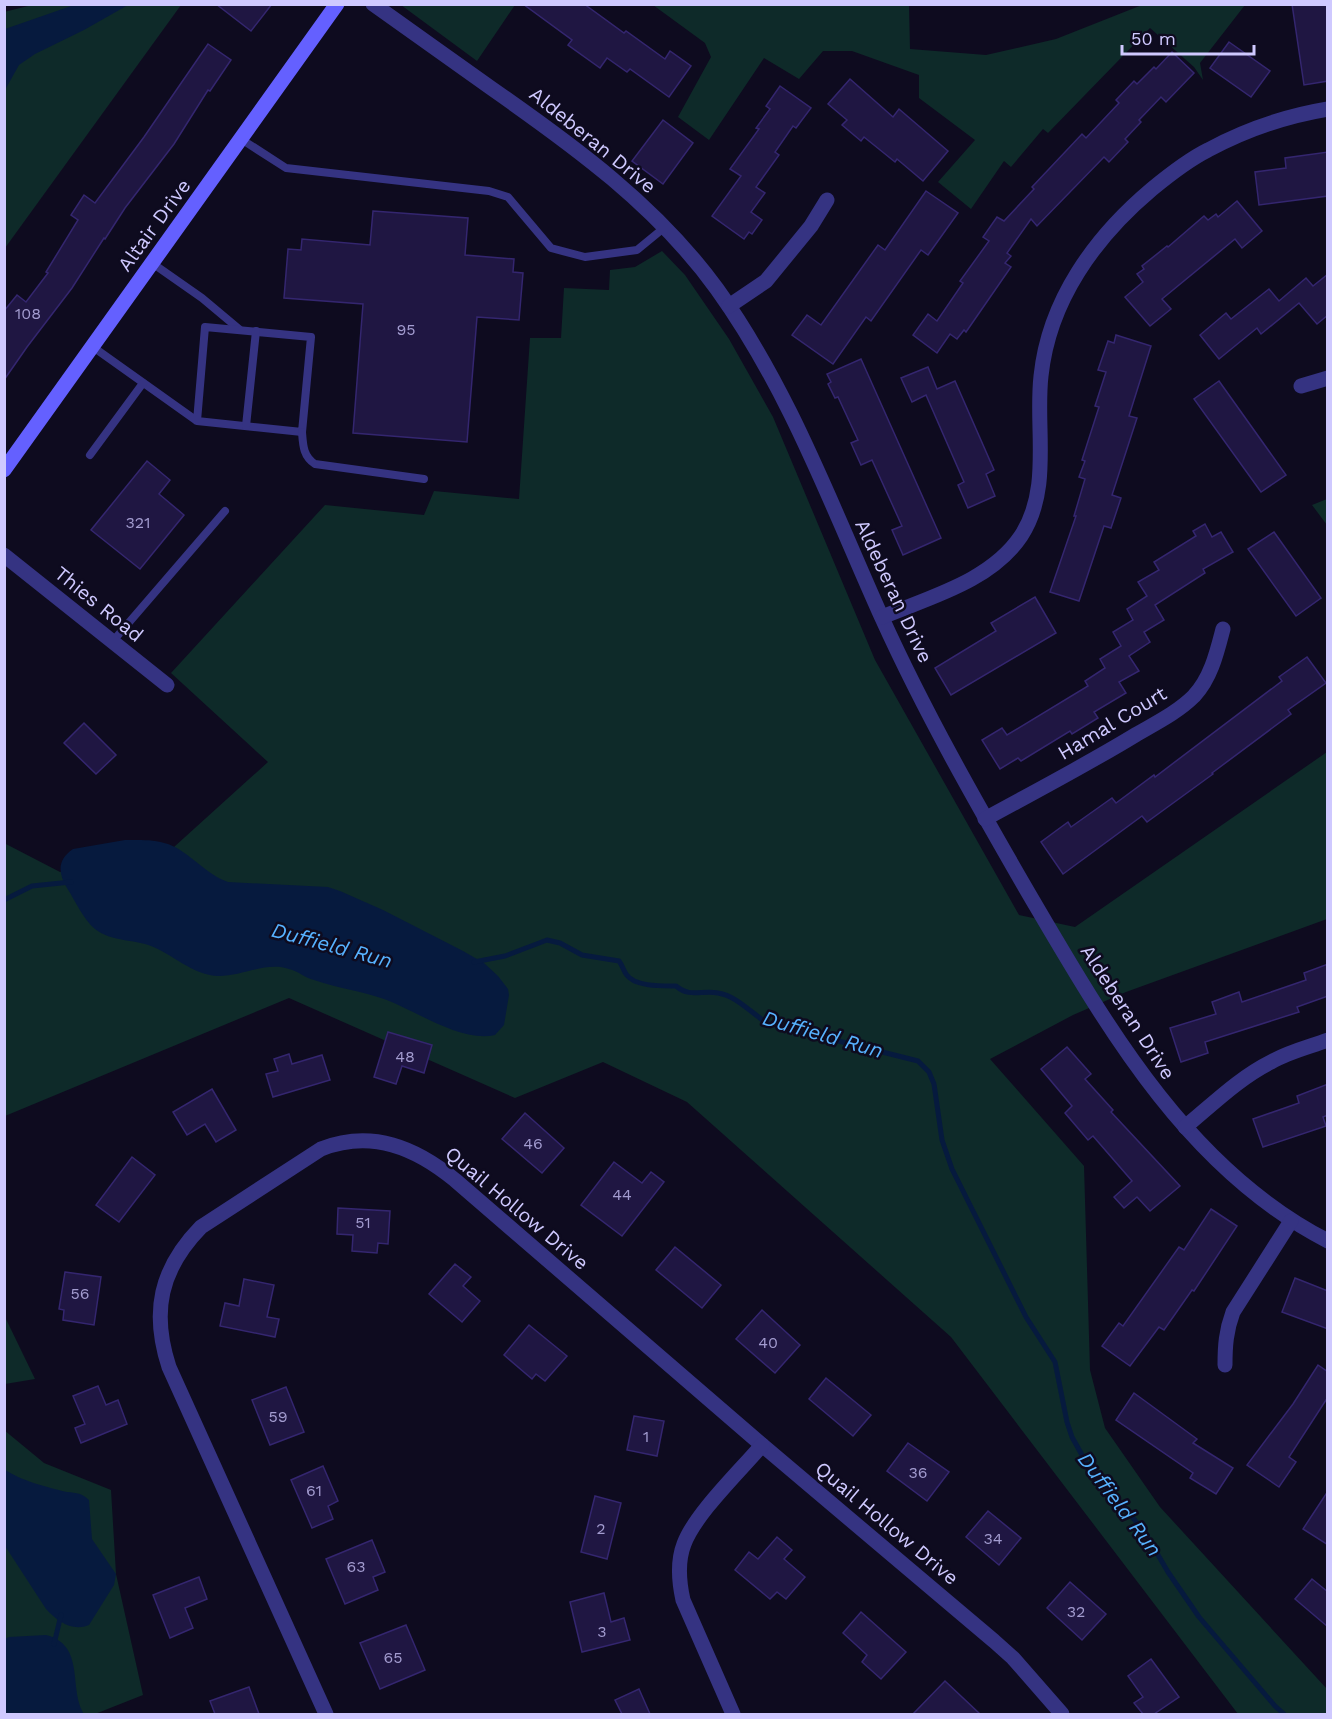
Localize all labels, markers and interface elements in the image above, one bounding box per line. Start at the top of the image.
scale bar [1122,18,1254,56]
text: 50 m [1131,28,1176,49]
street label: Aldeberan Drive [525,82,661,198]
street label: Altair Drive [112,174,196,276]
house number: 108 [15,304,41,323]
house number: 95 [396,320,416,339]
house number: 321 [126,513,150,532]
street label: Aldeberan Drive [850,515,938,667]
street label: Thies Road [50,561,148,647]
street label: Hamal Court [1053,681,1171,765]
water label: Duffield Run [269,917,395,973]
street label: Aldeberan Drive [1076,940,1180,1084]
water label: Duffield Run [760,1005,886,1063]
house number: 48 [395,1047,415,1066]
house number: 46 [523,1134,543,1153]
street label: Quail Hollow Drive [441,1141,593,1275]
house number: 44 [612,1185,632,1204]
house number: 51 [355,1213,371,1232]
house number: 56 [70,1284,90,1303]
house number: 40 [758,1333,778,1352]
house number: 59 [268,1407,288,1426]
house number: 1 [643,1427,649,1446]
water label: Duffield Run [1073,1447,1167,1561]
street label: Quail Hollow Drive [811,1456,963,1590]
house number: 36 [908,1463,928,1482]
house number: 61 [306,1481,322,1500]
house number: 2 [596,1519,606,1538]
house number: 34 [983,1529,1003,1548]
house number: 63 [346,1557,366,1576]
house number: 32 [1067,1602,1085,1621]
house number: 3 [597,1622,607,1641]
house number: 65 [383,1648,403,1667]

